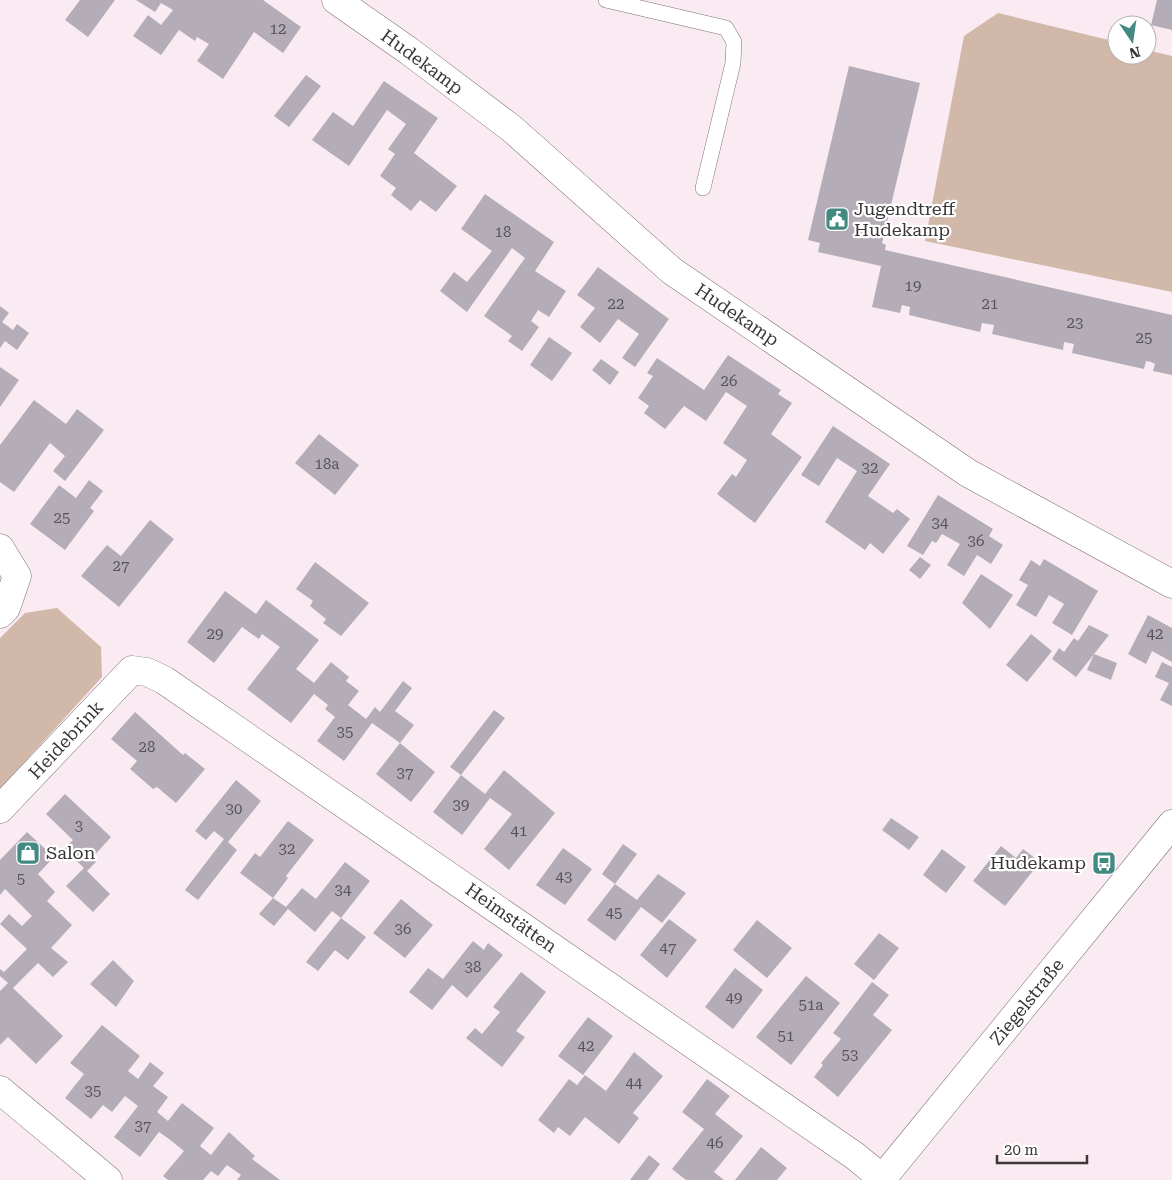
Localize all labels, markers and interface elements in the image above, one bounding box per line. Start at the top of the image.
north arrow [1107,15,1157,65]
house number: 12 [270,20,286,38]
street label: Hudekamp [377,25,467,98]
text: N [1128,44,1142,62]
place label: Jugendtreff Hudekamp [854,198,956,240]
public building icon: Jugendtreff Hudekamp [824,206,850,232]
house number: 18 [495,223,511,241]
house number: 19 [905,277,921,295]
street label: Hudekamp [692,279,783,350]
house number: 22 [608,295,624,313]
house number: 21 [982,295,998,313]
house number: 23 [1067,314,1083,332]
house number: 25 [1136,329,1152,347]
house number: 26 [721,372,737,390]
house number: 18a [315,455,339,473]
house number: 32 [862,459,878,477]
house number: 25 [54,509,70,527]
house number: 34 [932,514,949,532]
house number: 36 [968,532,984,550]
house number: 27 [113,557,129,575]
house number: 29 [207,625,223,643]
house number: 42 [1147,625,1163,643]
street label: Heidebrink [24,696,107,783]
house number: 35 [337,723,353,741]
house number: 28 [139,738,155,756]
house number: 37 [397,764,413,782]
house number: 39 [453,796,469,814]
house number: 30 [226,800,242,818]
house number: 3 [75,817,83,835]
house number: 41 [511,822,527,840]
shop icon: Salon [15,840,41,866]
house number: 32 [279,840,295,858]
place label: Salon [46,842,96,863]
bus stop icon: Hudekamp [1091,850,1117,876]
place label: Hudekamp [990,852,1086,873]
house number: 43 [556,868,572,886]
house number: 5 [17,870,25,888]
street label: Heimstätten [462,878,561,957]
house number: 34 [335,881,352,899]
house number: 45 [606,904,622,922]
house number: 36 [395,920,411,938]
house number: 47 [660,939,676,957]
street label: Ziegelstraße [985,954,1068,1049]
house number: 38 [465,958,481,976]
house number: 49 [726,989,742,1007]
house number: 51a [799,996,823,1014]
house number: 51 [778,1027,794,1045]
house number: 42 [578,1037,594,1055]
house number: 53 [842,1046,858,1064]
house number: 44 [626,1074,643,1092]
house number: 35 [85,1082,101,1100]
house number: 37 [135,1117,151,1135]
scale bar [997,1132,1087,1164]
house number: 46 [707,1134,723,1152]
text: 20 m [1004,1141,1039,1159]

